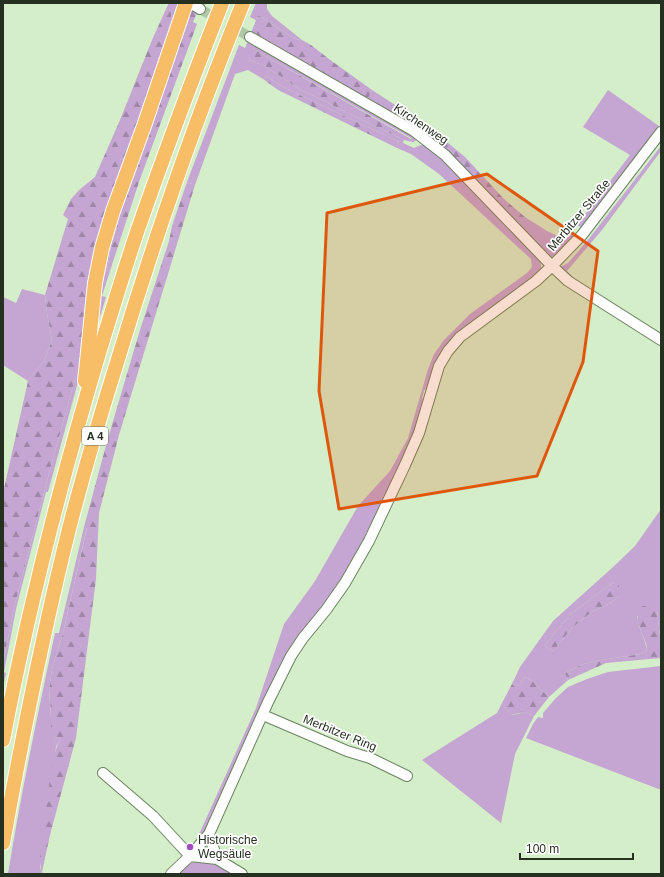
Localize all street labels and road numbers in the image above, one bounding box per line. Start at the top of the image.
street label: Kirchenweg [391,101,451,147]
street label: Merbitzer Straße [545,176,613,254]
road number: A 4 [82,427,108,445]
street label: Merbitzer Ring [301,712,379,754]

